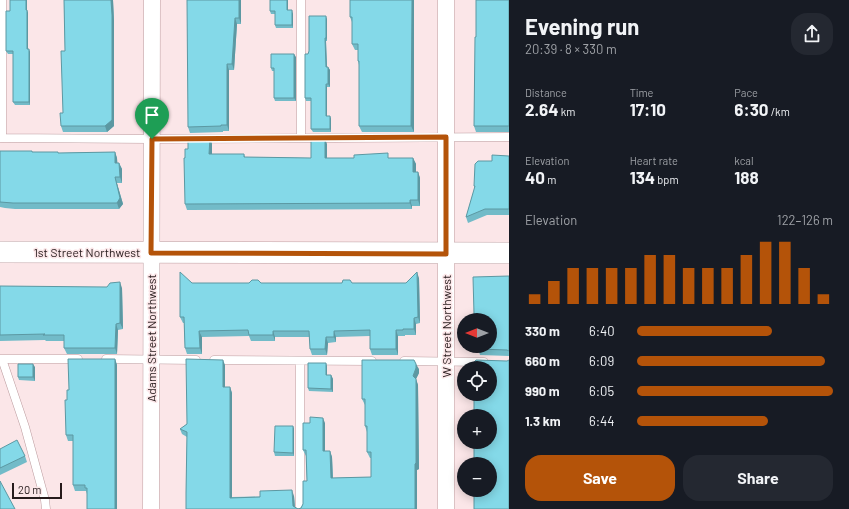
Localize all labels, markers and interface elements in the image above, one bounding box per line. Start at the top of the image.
text: Evening run [525,13,639,39]
button: share [791,13,833,55]
text: 20:39 · 8 × 330 m [525,41,617,57]
text: Distance [525,86,567,99]
text: Time [630,86,653,99]
text: Pace [734,86,758,99]
pin [135,98,169,139]
text: 2.64 [525,99,559,119]
text: 17:10 [630,99,666,119]
text: 6:30 [734,99,769,119]
icon: arrive [141,104,163,126]
text: km [559,105,575,118]
text: /km [769,105,790,118]
text: Elevation [525,154,569,167]
text: Heart rate [630,154,678,167]
text: kcal [734,154,754,167]
text: 40 [525,167,545,187]
text: 134 [630,167,655,187]
text: 188 [734,167,759,187]
text: m [545,173,556,186]
text: bpm [655,173,679,186]
text: Elevation [525,212,577,228]
text: 122–126 m [777,212,833,228]
street label: 1st Street Northwest [34,245,140,259]
street label: Adams Street Northwest [144,274,158,402]
street label: W Street Northwest [439,275,453,377]
north arrow [457,313,497,353]
map controls [457,313,497,497]
text: 330 m [525,323,560,339]
text: 6:40 [589,323,615,339]
text: 660 m [525,353,560,369]
text: 6:09 [589,353,614,369]
button: locate [457,361,497,401]
text: 990 m [525,383,560,399]
text: 6:05 [589,383,614,399]
button: + [457,409,497,449]
text: 1.3 km [525,413,561,429]
text: 6:44 [589,413,614,429]
button: Save [525,455,675,501]
button: Share [683,455,833,501]
button: − [457,457,497,497]
scale bar [12,481,62,500]
text: 20 m [18,483,41,496]

